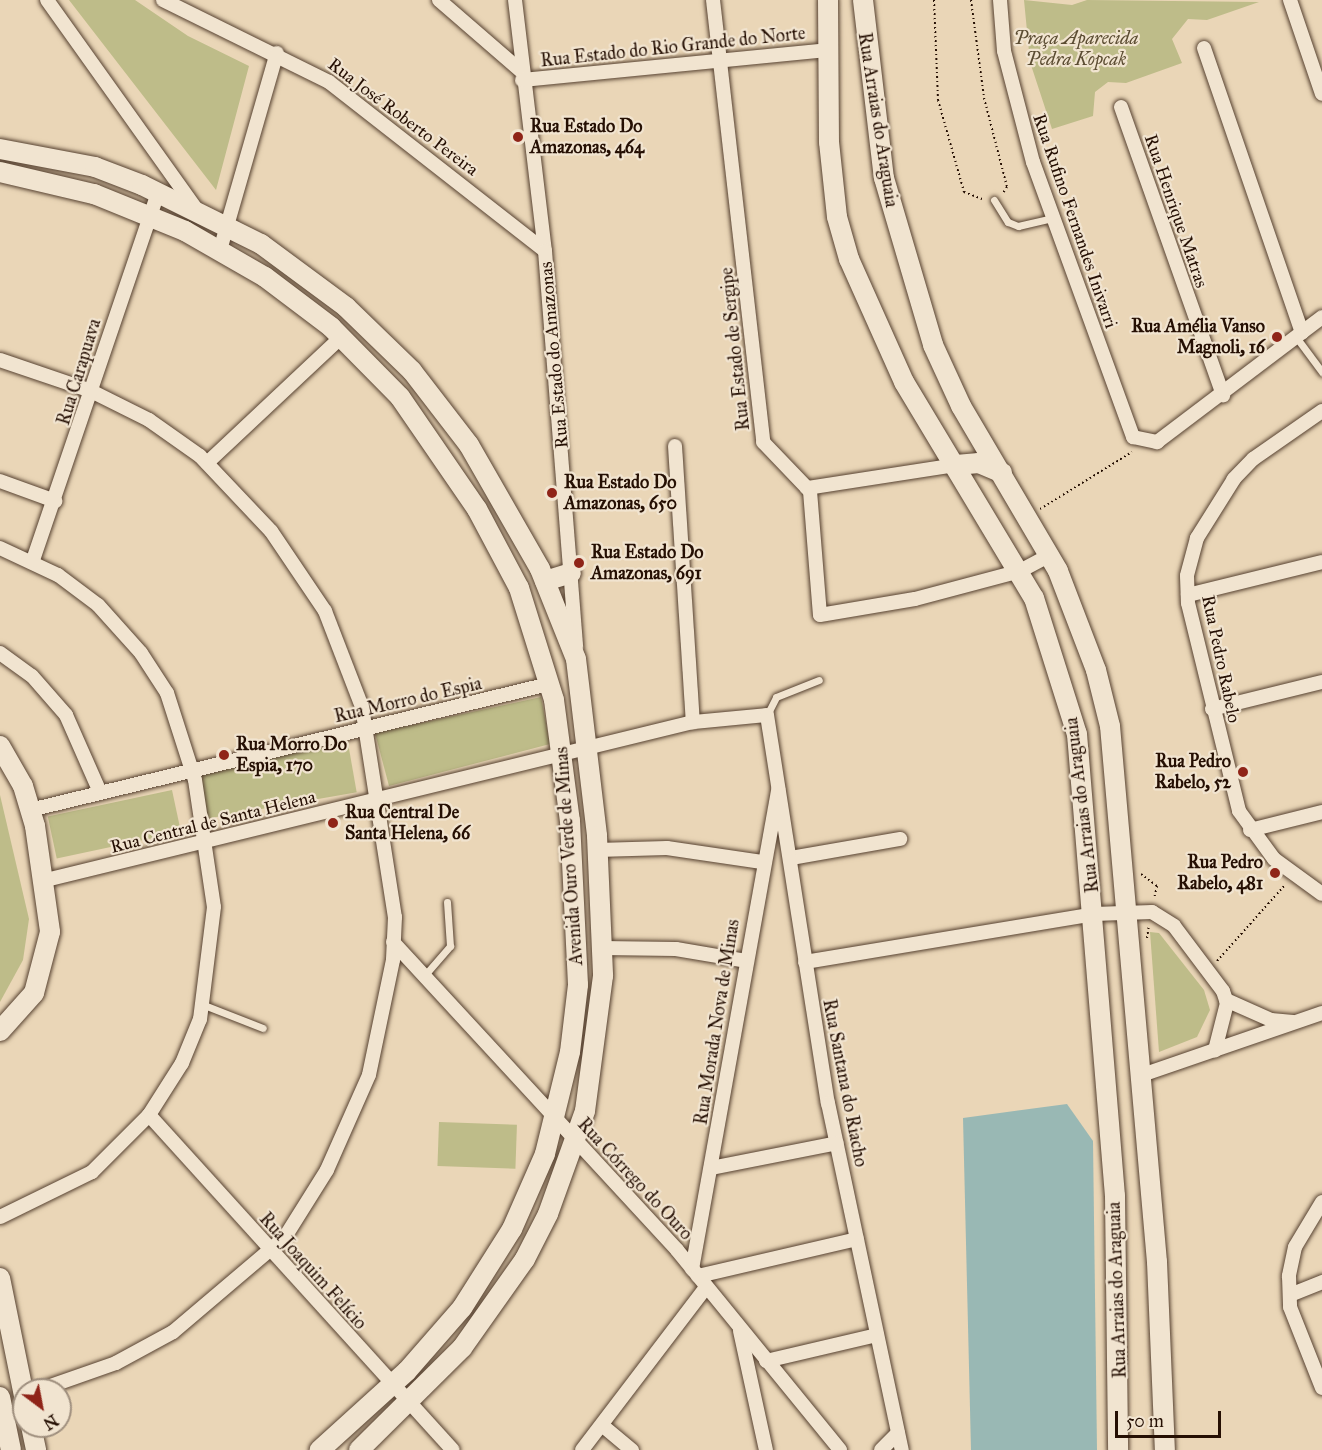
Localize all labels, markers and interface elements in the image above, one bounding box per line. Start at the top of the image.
street label: Rua Estado do Rio Grande do Norte [539,22,807,72]
park label: Praça Aparecida Pedra Kopcak [1014,28,1138,70]
street label: Rua Arraias do Araguaia [854,31,902,209]
street label: Rua José Roberto Pereira [324,53,482,181]
street label: Rua Rufino Fernandes Inivarri [1028,111,1122,331]
place label: Rua Estado Do Amazonas, 464 [530,116,644,158]
marker: Rua Estado Do Amazonas, 464 [511,130,525,144]
street label: Rua Henrique Matras [1140,131,1212,291]
street label: Rua Estado do Amazonas [535,261,573,449]
street label: Rua Estado de Sergipe [716,266,754,432]
street label: Rua Carapuava [53,316,105,428]
place label: Rua Amélia Vanso Magnoli, 16 [1131,316,1265,358]
marker: Rua Amélia Vanso Magnoli, 16 [1270,330,1284,344]
place label: Rua Estado Do Amazonas, 650 [564,472,677,514]
marker: Rua Estado Do Amazonas, 650 [545,486,559,500]
place label: Rua Estado Do Amazonas, 691 [591,542,704,584]
marker: Rua Estado Do Amazonas, 691 [572,556,586,570]
street label: Rua Pedro Rabelo [1197,593,1245,725]
street label: Rua Morro do Espia [332,673,484,727]
street label: Rua Arraias do Araguaia [1061,716,1103,894]
place label: Rua Morro Do Espia, 170 [236,734,347,777]
street label: Avenida Ouro Verde de Minas [551,746,587,966]
marker: Rua Morro Do Espia, 170 [217,748,231,762]
place label: Rua Pedro Rabelo, 52 [1155,751,1231,794]
marker: Rua Pedro Rabelo, 52 [1236,765,1250,779]
street label: Rua Central de Santa Helena [108,786,318,858]
place label: Rua Central De Santa Helena, 66 [345,802,470,844]
marker: Rua Central De Santa Helena, 66 [326,816,340,830]
place label: Rua Pedro Rabelo, 481 [1177,852,1263,894]
marker: Rua Pedro Rabelo, 481 [1268,866,1282,880]
street label: Rua Morada Nova de Minas [690,918,744,1126]
street label: Rua Santana do Riacho [818,997,872,1169]
street label: Rua Córrego do Ouro [573,1114,697,1244]
street label: Rua Arraias do Araguaia [1103,1201,1131,1379]
street label: Rua Joaquim Felício [255,1208,371,1334]
north arrow [12,1378,72,1438]
scale bar [1118,1399,1224,1437]
text: N [40,1410,62,1434]
text: 50 m [1126,1410,1164,1432]

